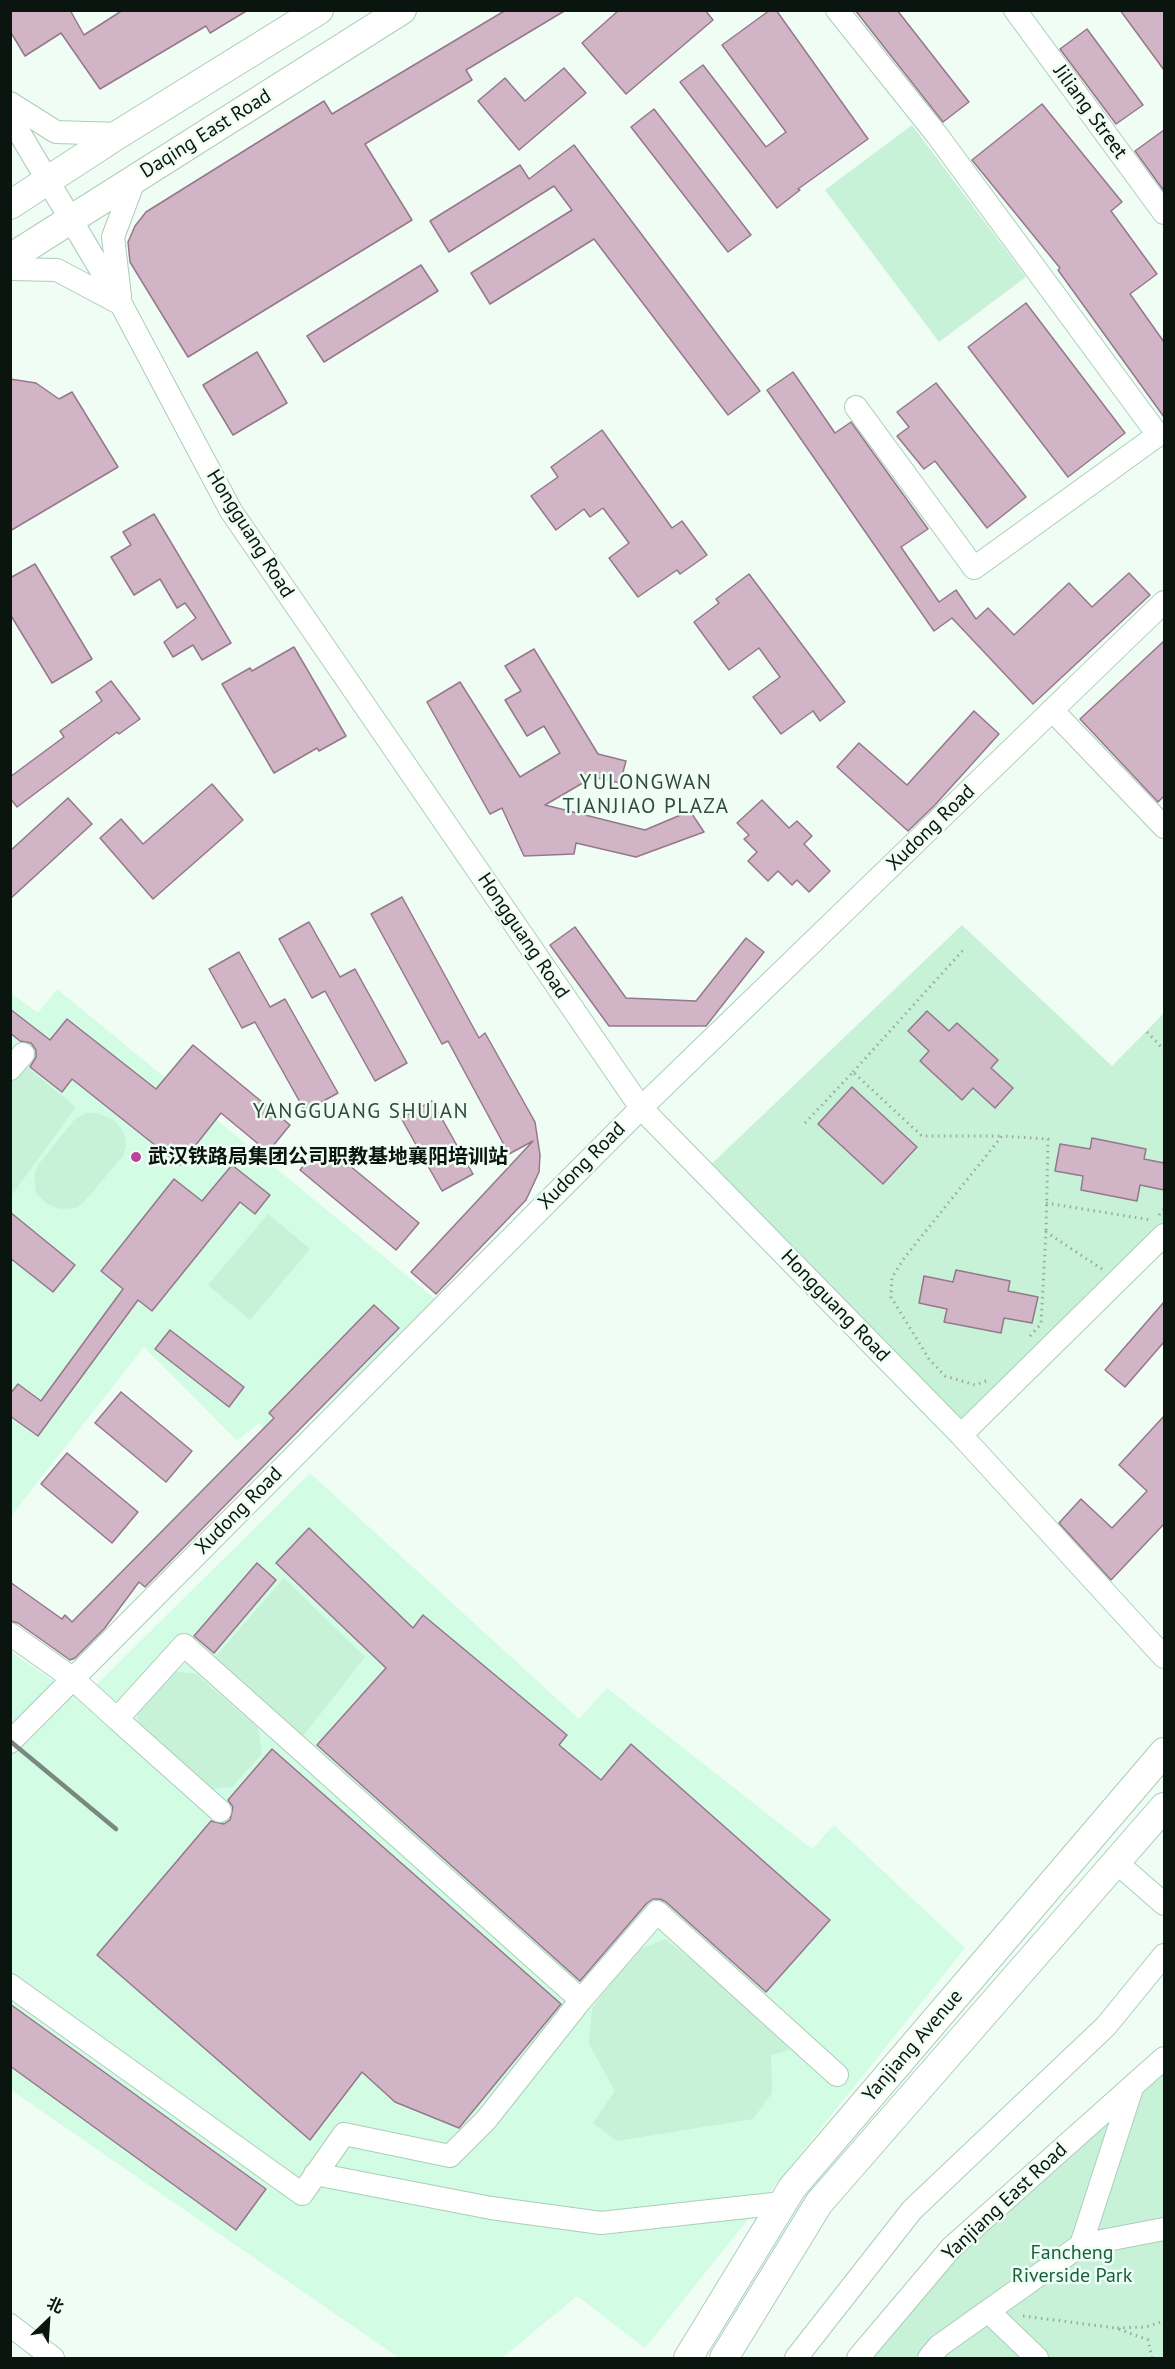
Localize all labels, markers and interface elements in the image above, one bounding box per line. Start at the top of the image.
street label: Jiliang Street [1048,60,1132,164]
street label: Daqing East Road [136,84,276,184]
street label: Hongguang Road [201,465,299,603]
district label: YULONGWAN TIANJIAO PLAZA [562,770,730,820]
street label: Xudong Road [882,780,980,876]
street label: Hongguang Road [472,869,574,1003]
district label: YANGGUANG SHUIAN [253,1099,469,1125]
street label: Xudong Road [533,1117,631,1215]
place label: 武汉铁路局集团公司职教基地襄阳培训站 [148,1145,508,1169]
marker: 武汉铁路局集团公司职教基地襄阳培训站 [129,1150,143,1164]
street label: Hongguang Road [775,1245,895,1367]
street label: Xudong Road [190,1462,288,1560]
street label: Yanjiang Avenue [858,1985,968,2107]
street label: Yanjiang East Road [938,2138,1072,2266]
park label: Fancheng Riverside Park [1012,2241,1132,2288]
north arrow [18,2291,78,2351]
text: 北 [44,2292,67,2317]

